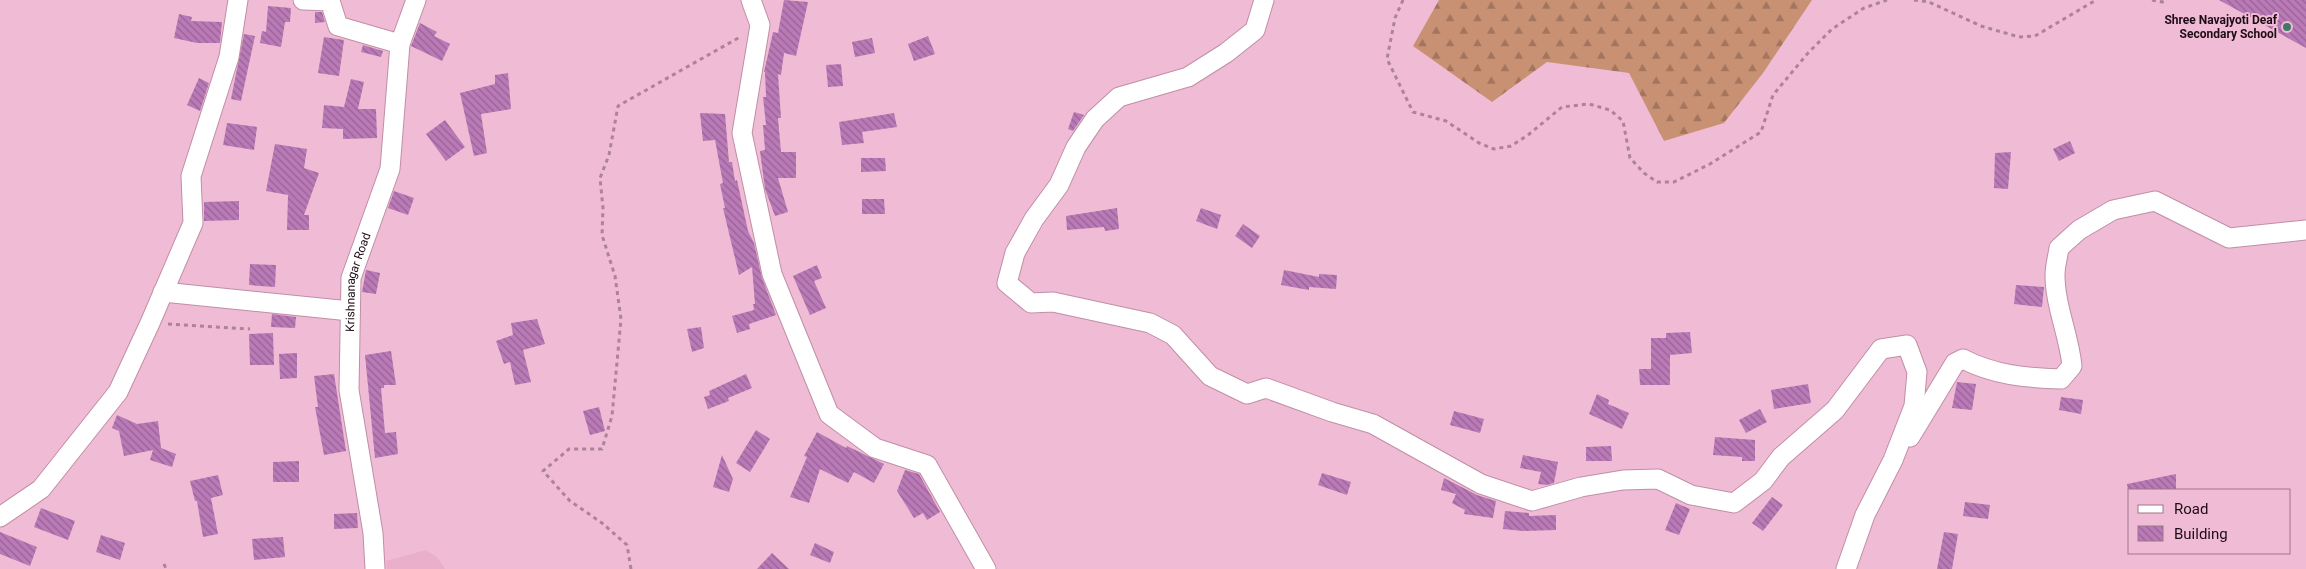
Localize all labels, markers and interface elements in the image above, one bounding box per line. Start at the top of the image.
place label: Shree Navajyoti Deaf Secondary School [2164,13,2278,41]
marker: Shree Navajyoti Deaf Secondary School [2281,21,2293,33]
street label: Krishnanagar Road [343,231,374,332]
legend [2128,489,2291,554]
text: Road [2174,500,2208,518]
text: Building [2174,525,2228,543]

